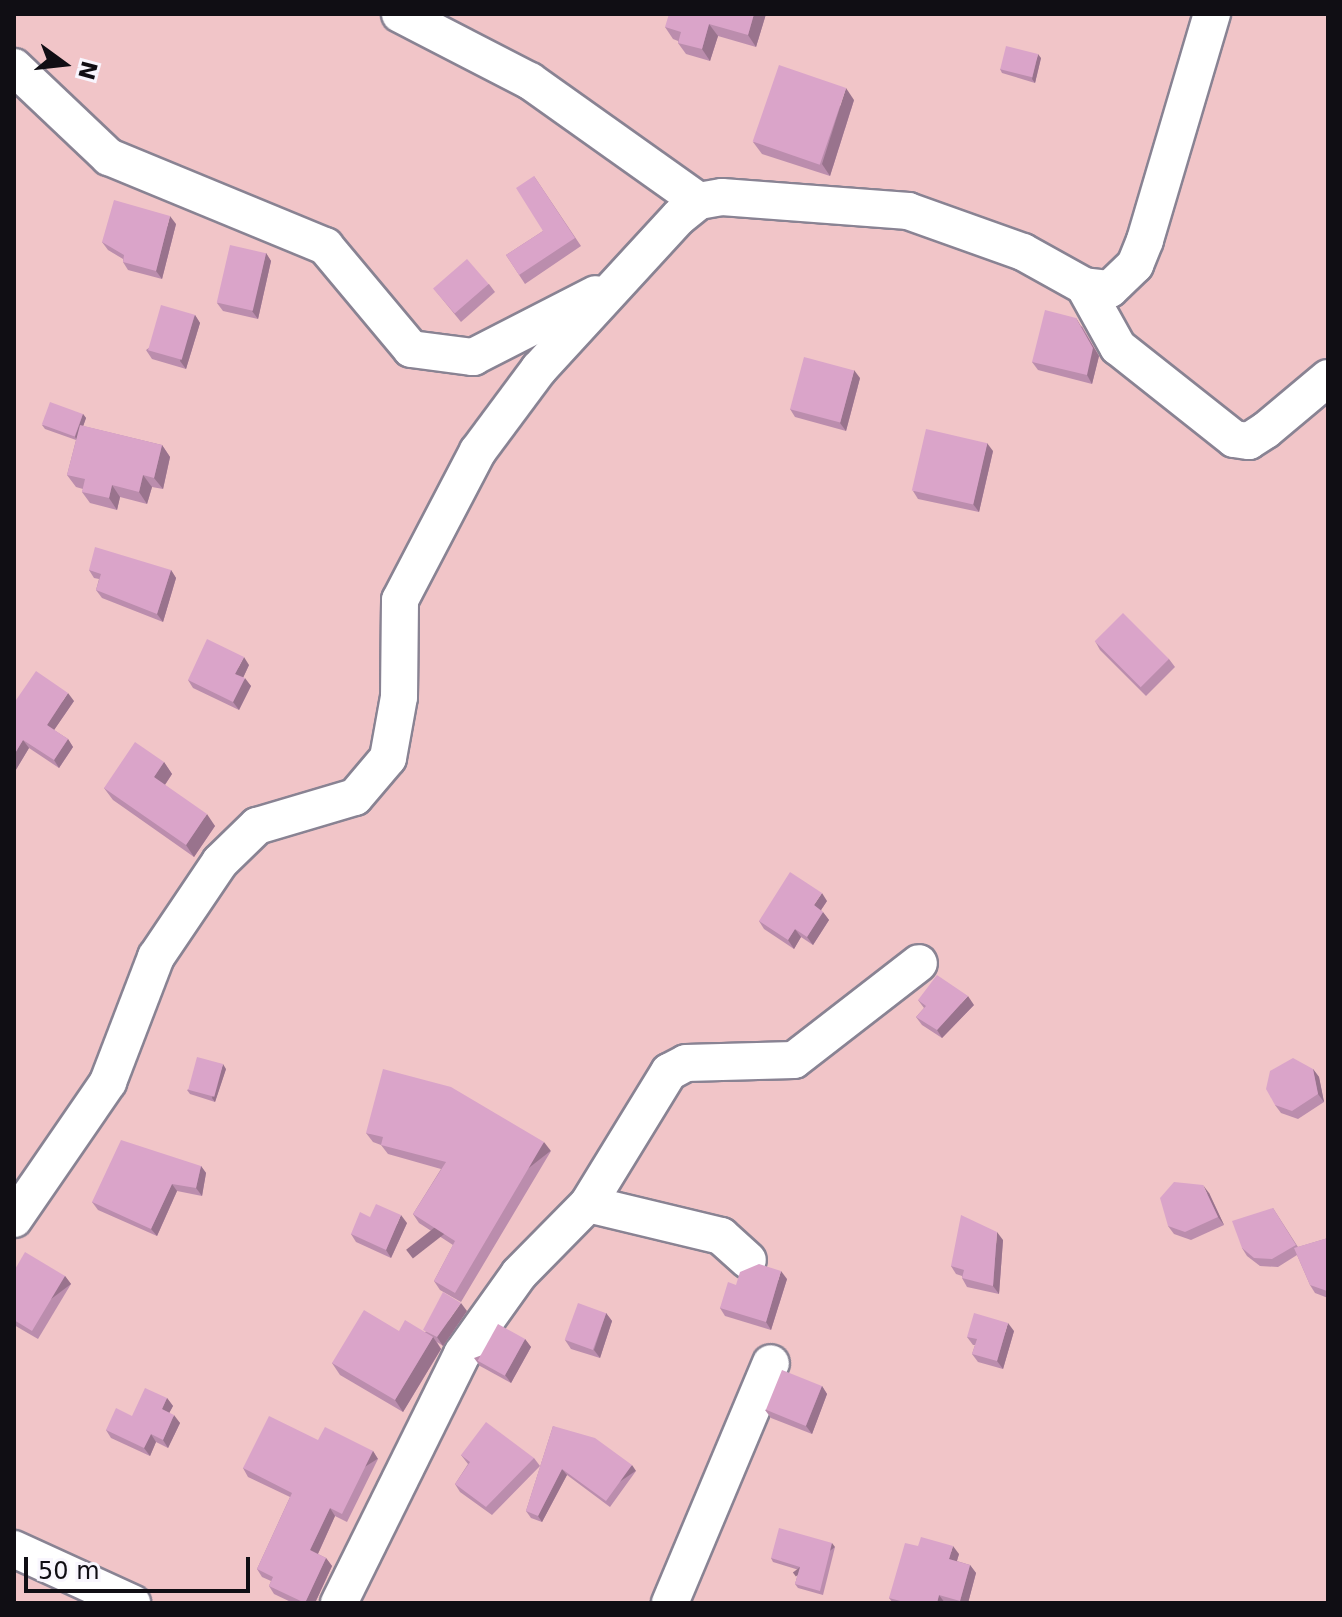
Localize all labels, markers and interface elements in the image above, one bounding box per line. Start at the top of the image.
north arrow [24,24,104,104]
text: N [73,58,102,82]
scale bar [28,1541,254,1591]
text: 50 m [38,1557,100,1585]

